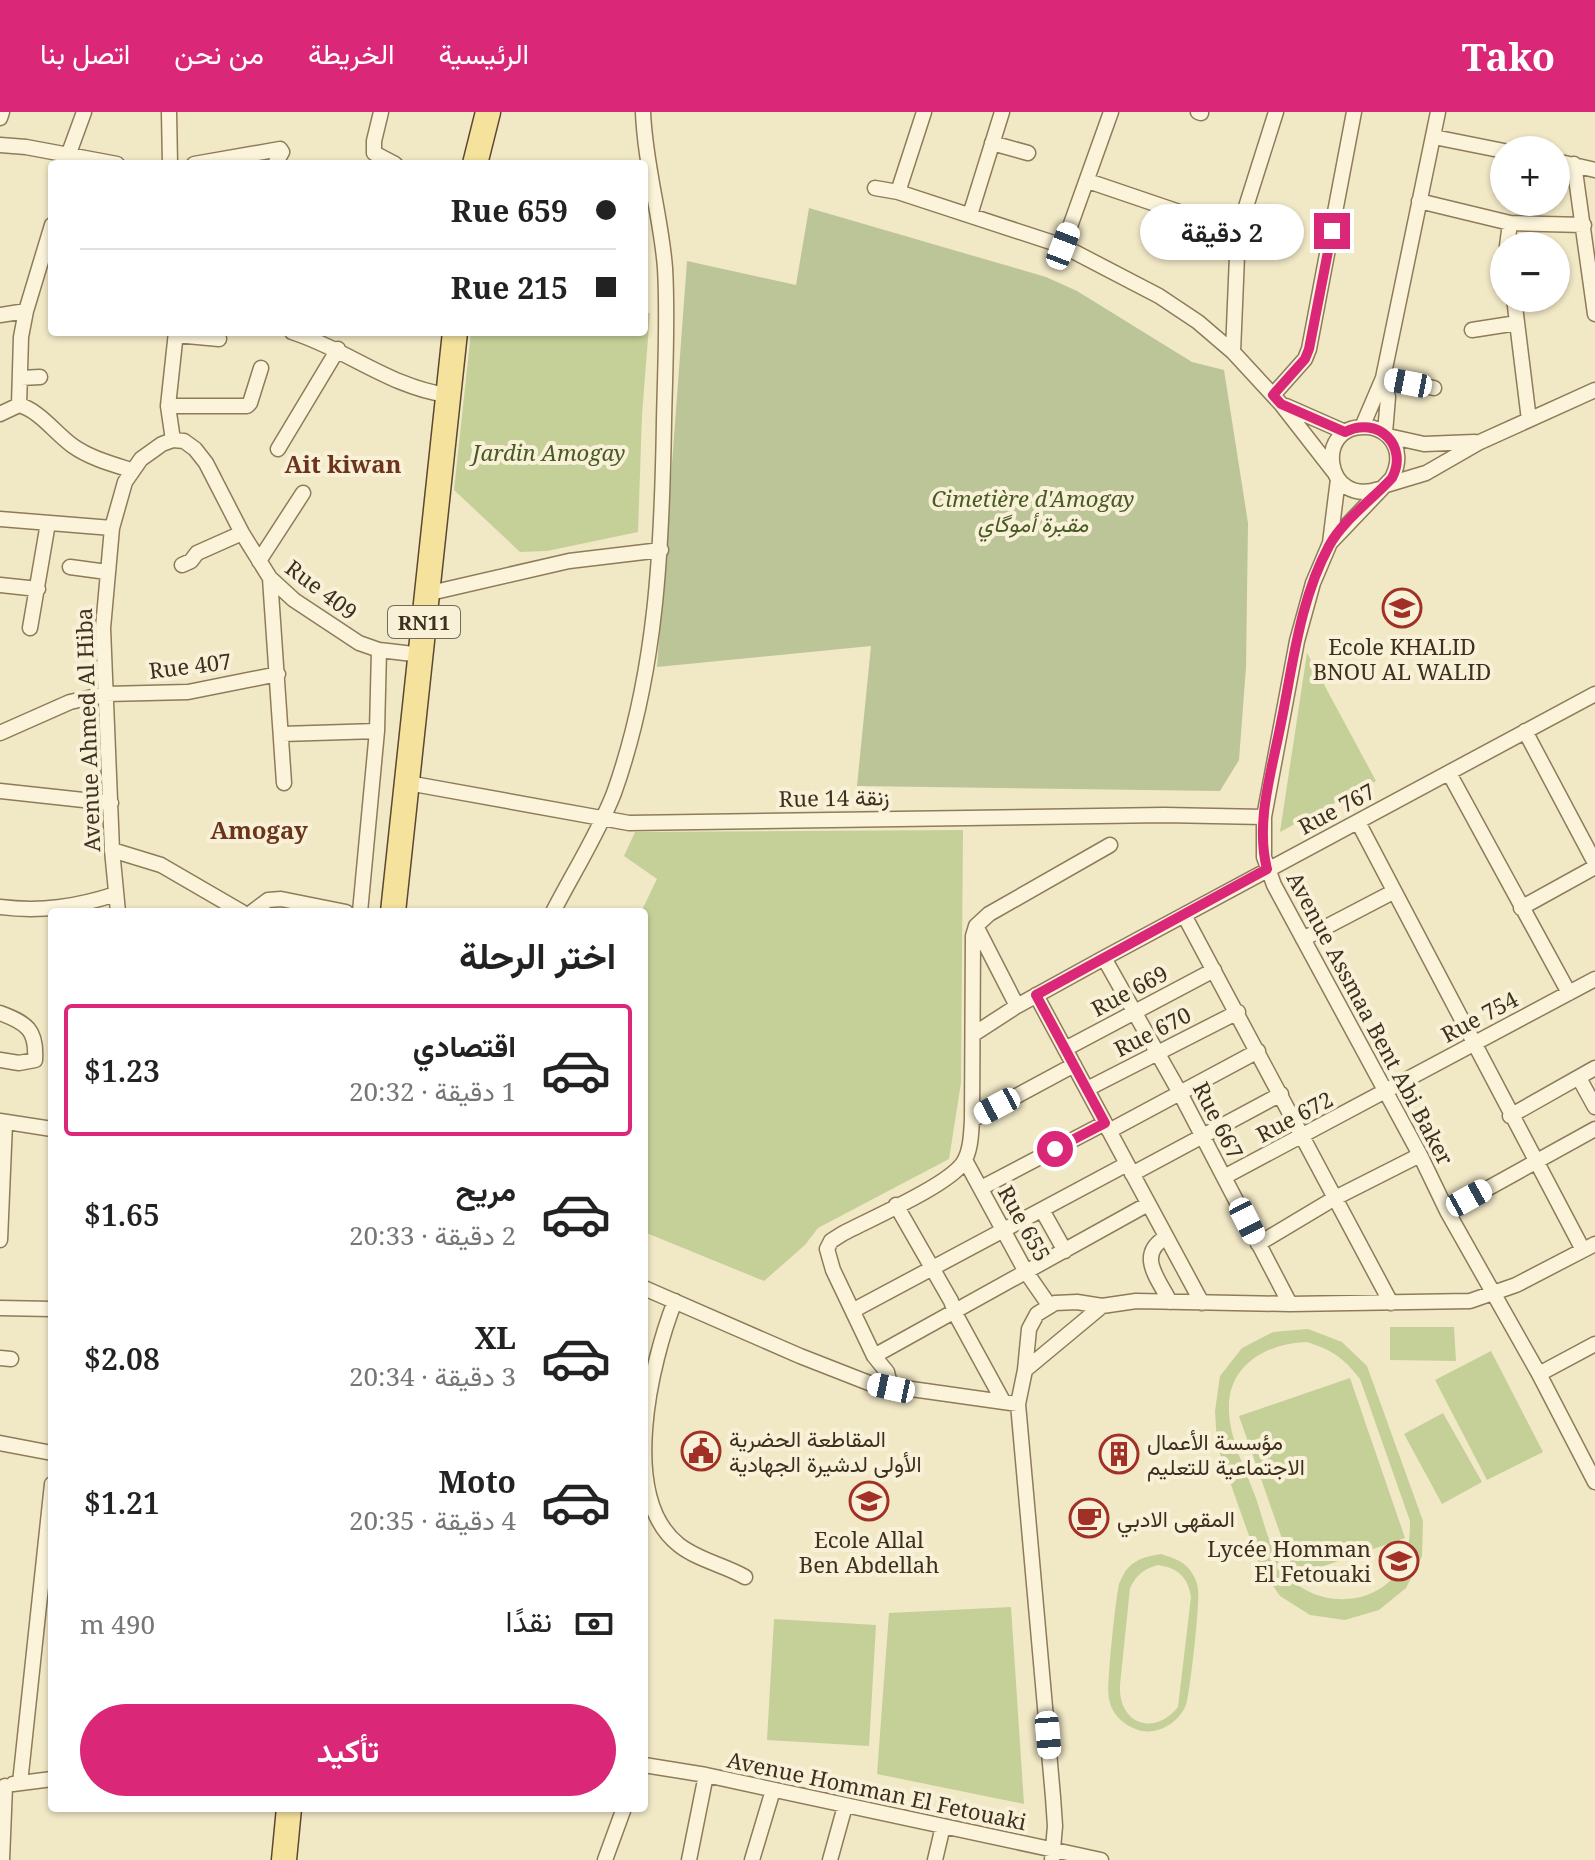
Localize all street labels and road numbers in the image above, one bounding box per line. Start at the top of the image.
street label: Rue 409 [280,552,364,626]
road number: RN11 [388,606,460,638]
street label: Avenue Ahmed Al Hiba [68,608,106,852]
street label: Rue 407 [147,645,233,685]
street label: Rue 767 [1292,775,1380,841]
street label: Rue 14 زنقة [778,781,890,813]
street label: Avenue Assmaa Bent Abi Baker [1281,866,1462,1170]
street label: Rue 669 [1085,957,1173,1023]
street label: Rue 754 [1435,983,1523,1049]
street label: Rue 670 [1108,999,1196,1063]
street label: Rue 667 [1187,1076,1251,1164]
street label: Rue 672 [1250,1083,1338,1149]
street label: Rue 655 [992,1180,1058,1266]
street label: Avenue Homman El Fetouaki [725,1744,1029,1836]

